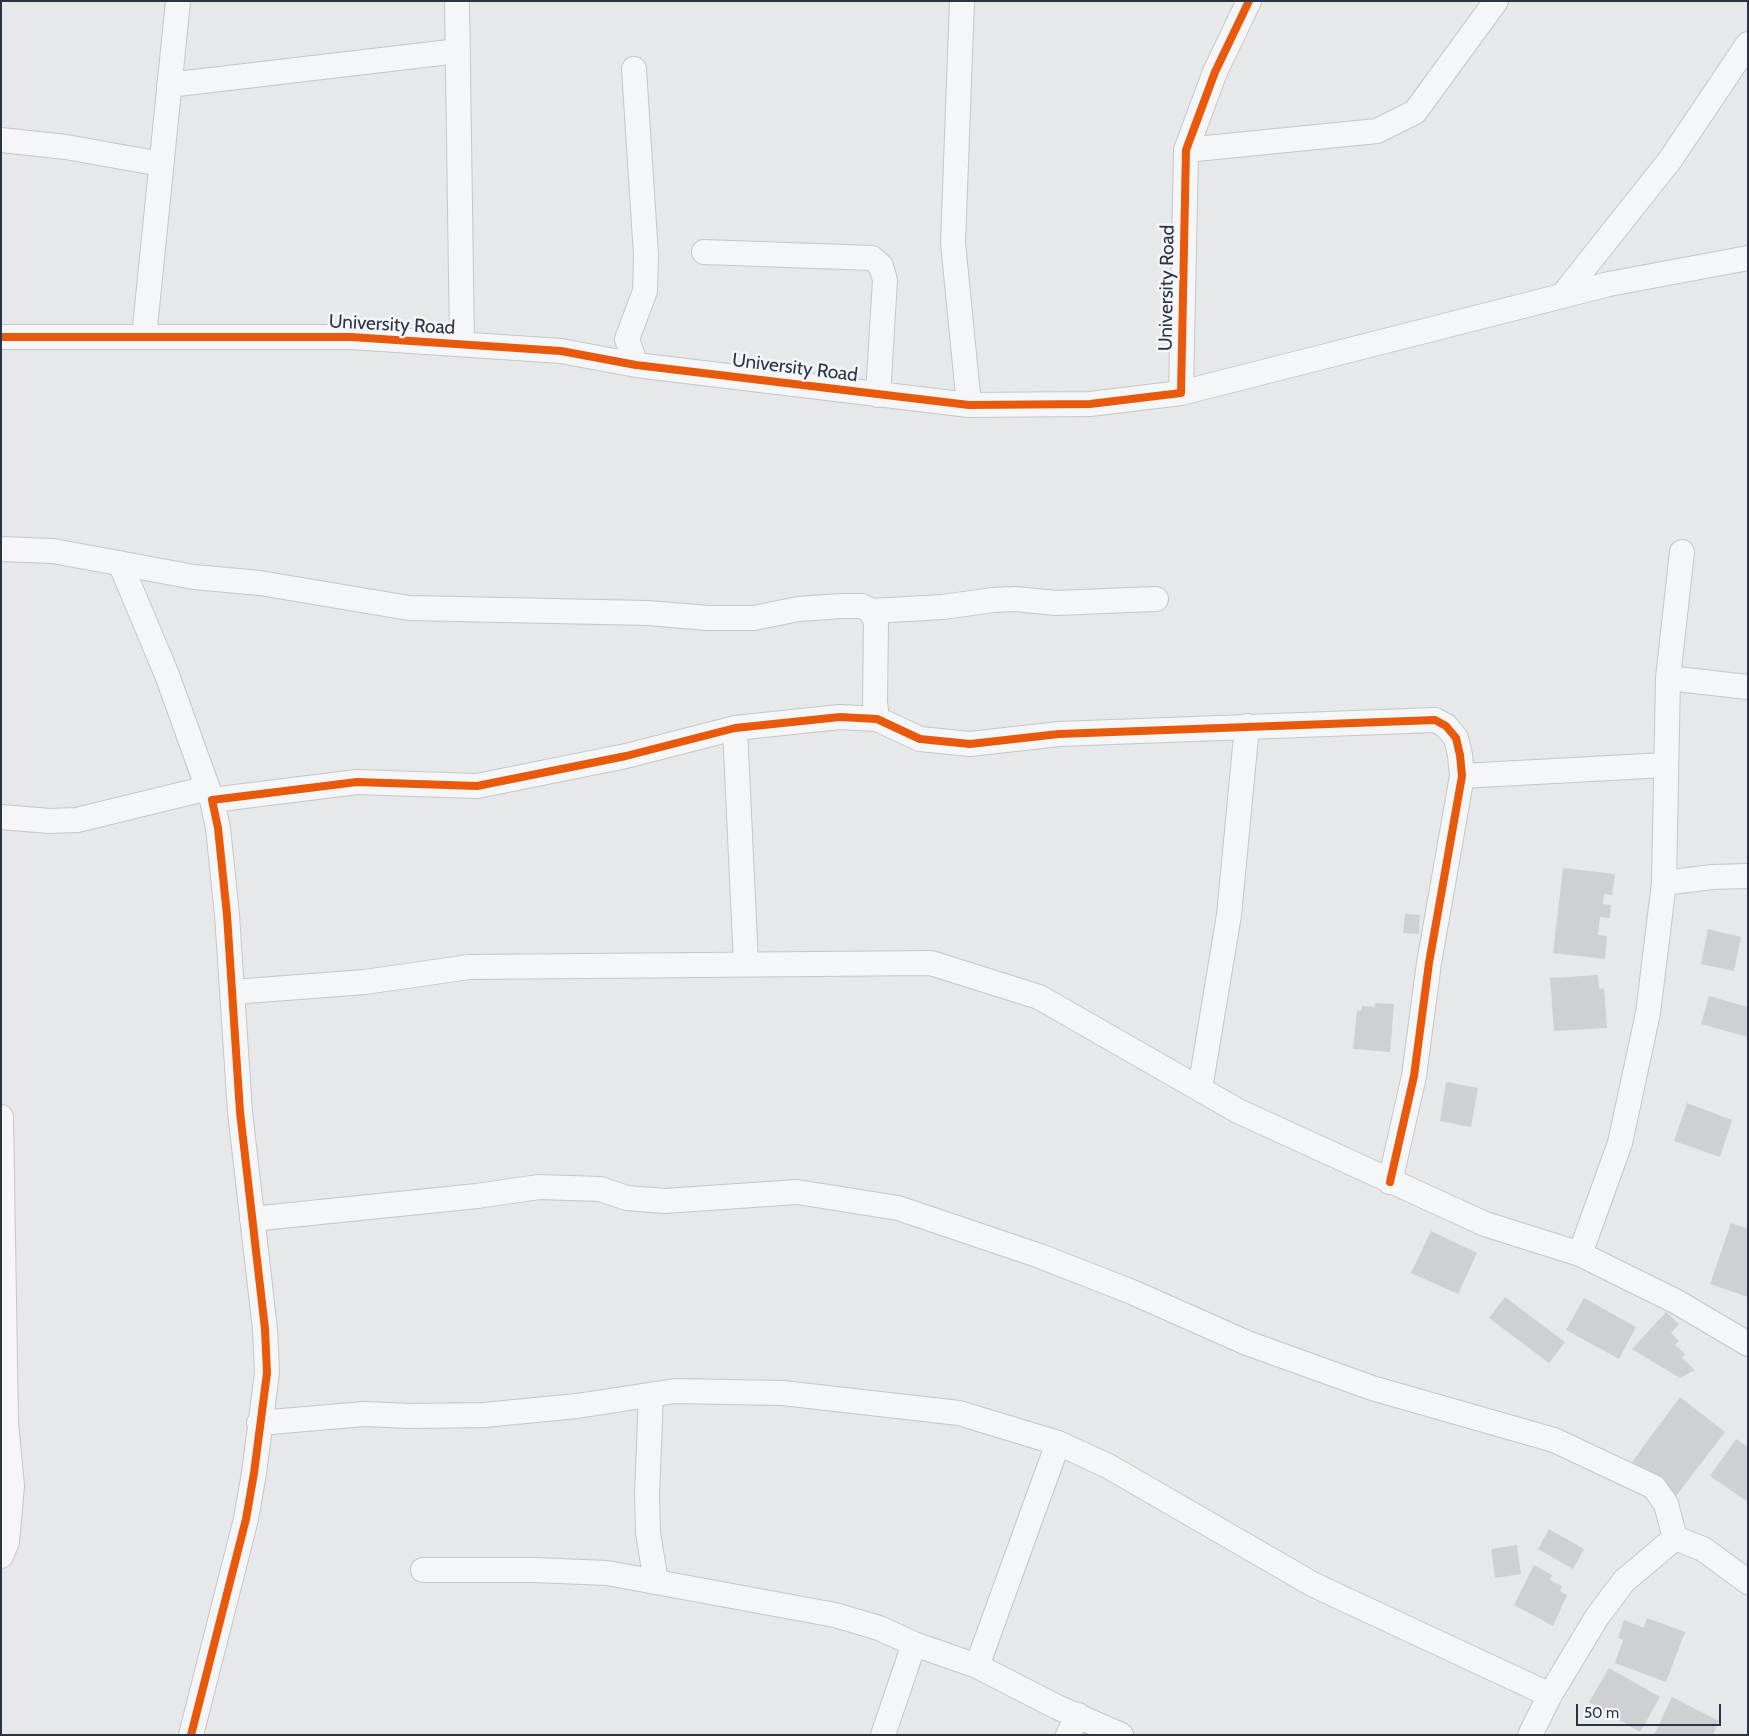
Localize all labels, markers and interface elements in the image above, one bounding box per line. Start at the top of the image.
street label: University Road [1154,225,1180,351]
street label: University Road [328,310,456,340]
street label: University Road [731,349,859,387]
scale bar [1579,1694,1724,1726]
text: 50 m [1584,1704,1619,1722]

